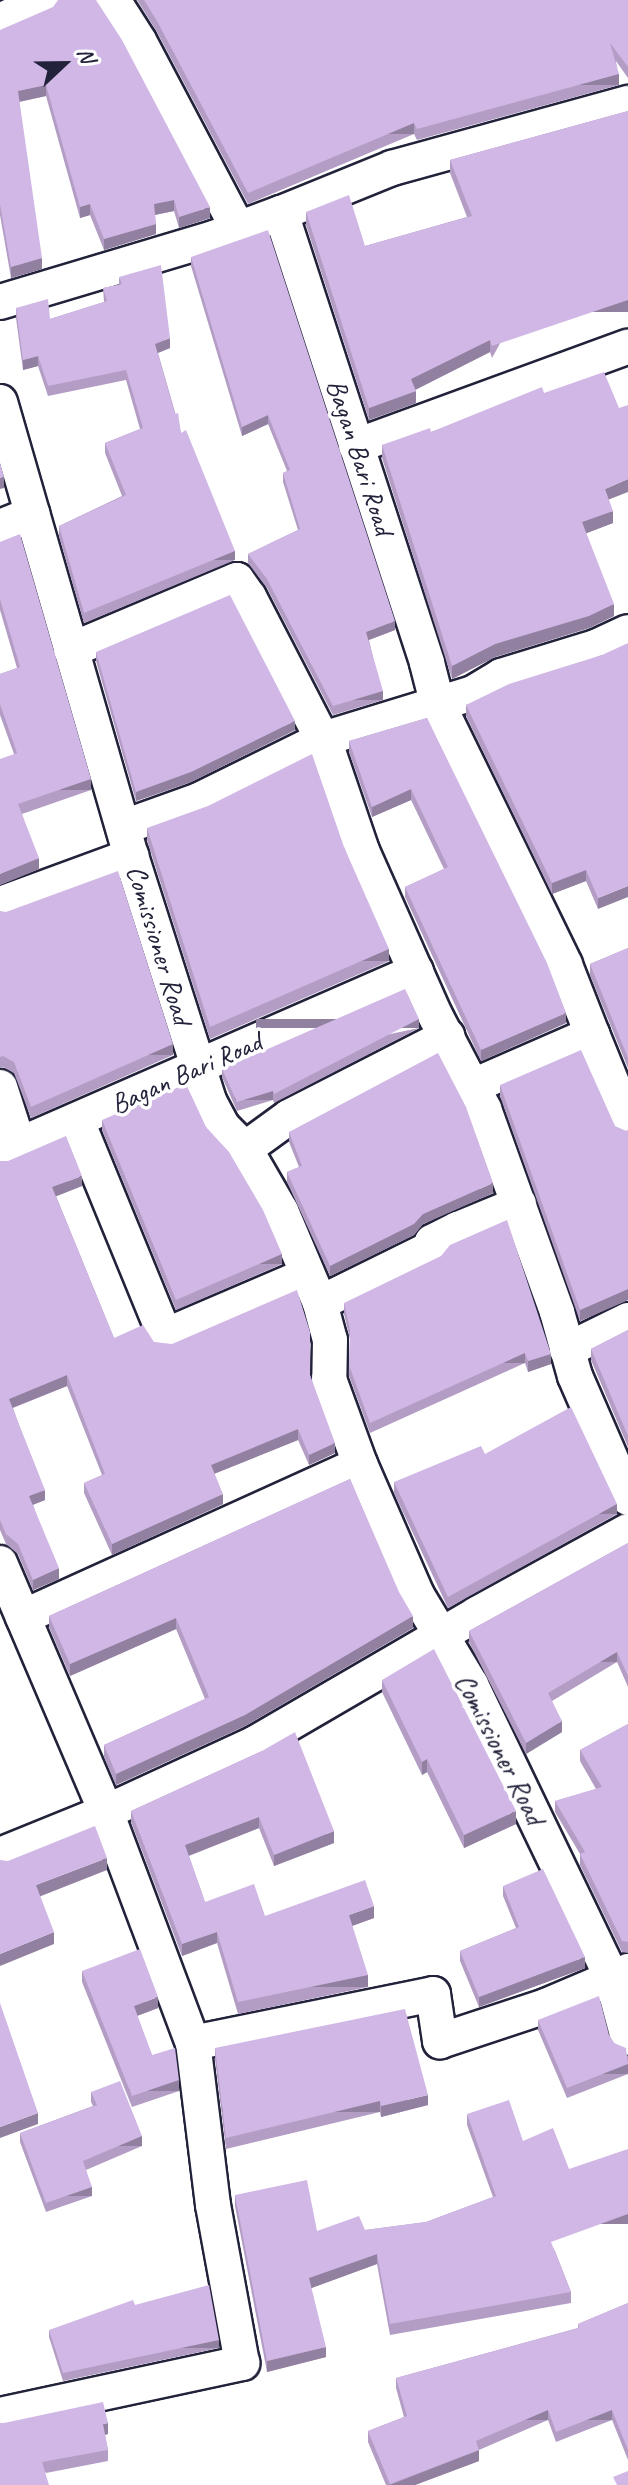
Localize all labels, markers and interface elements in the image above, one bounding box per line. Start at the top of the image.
north arrow [24,24,104,104]
text: N [71,43,102,67]
street label: Bagan Bari Road [319,374,401,540]
street label: Comissioner Road [119,862,199,1028]
street label: Bagan Bari Road [105,1024,267,1122]
street label: Comissioner Road [448,1668,552,1830]

